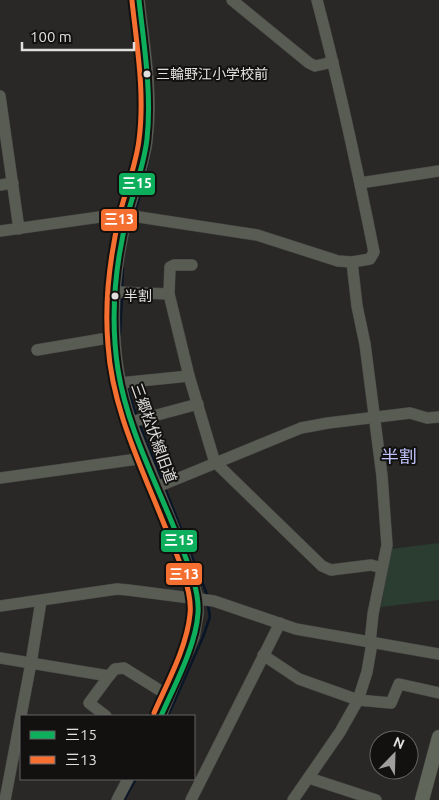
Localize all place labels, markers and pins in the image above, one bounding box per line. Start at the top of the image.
place label: 三輪野江小学校前 [156,66,268,82]
marker: 三輪野江小学校前 [142,69,152,79]
place label: 半割 [124,288,152,304]
marker: 半割 [110,291,120,301]

